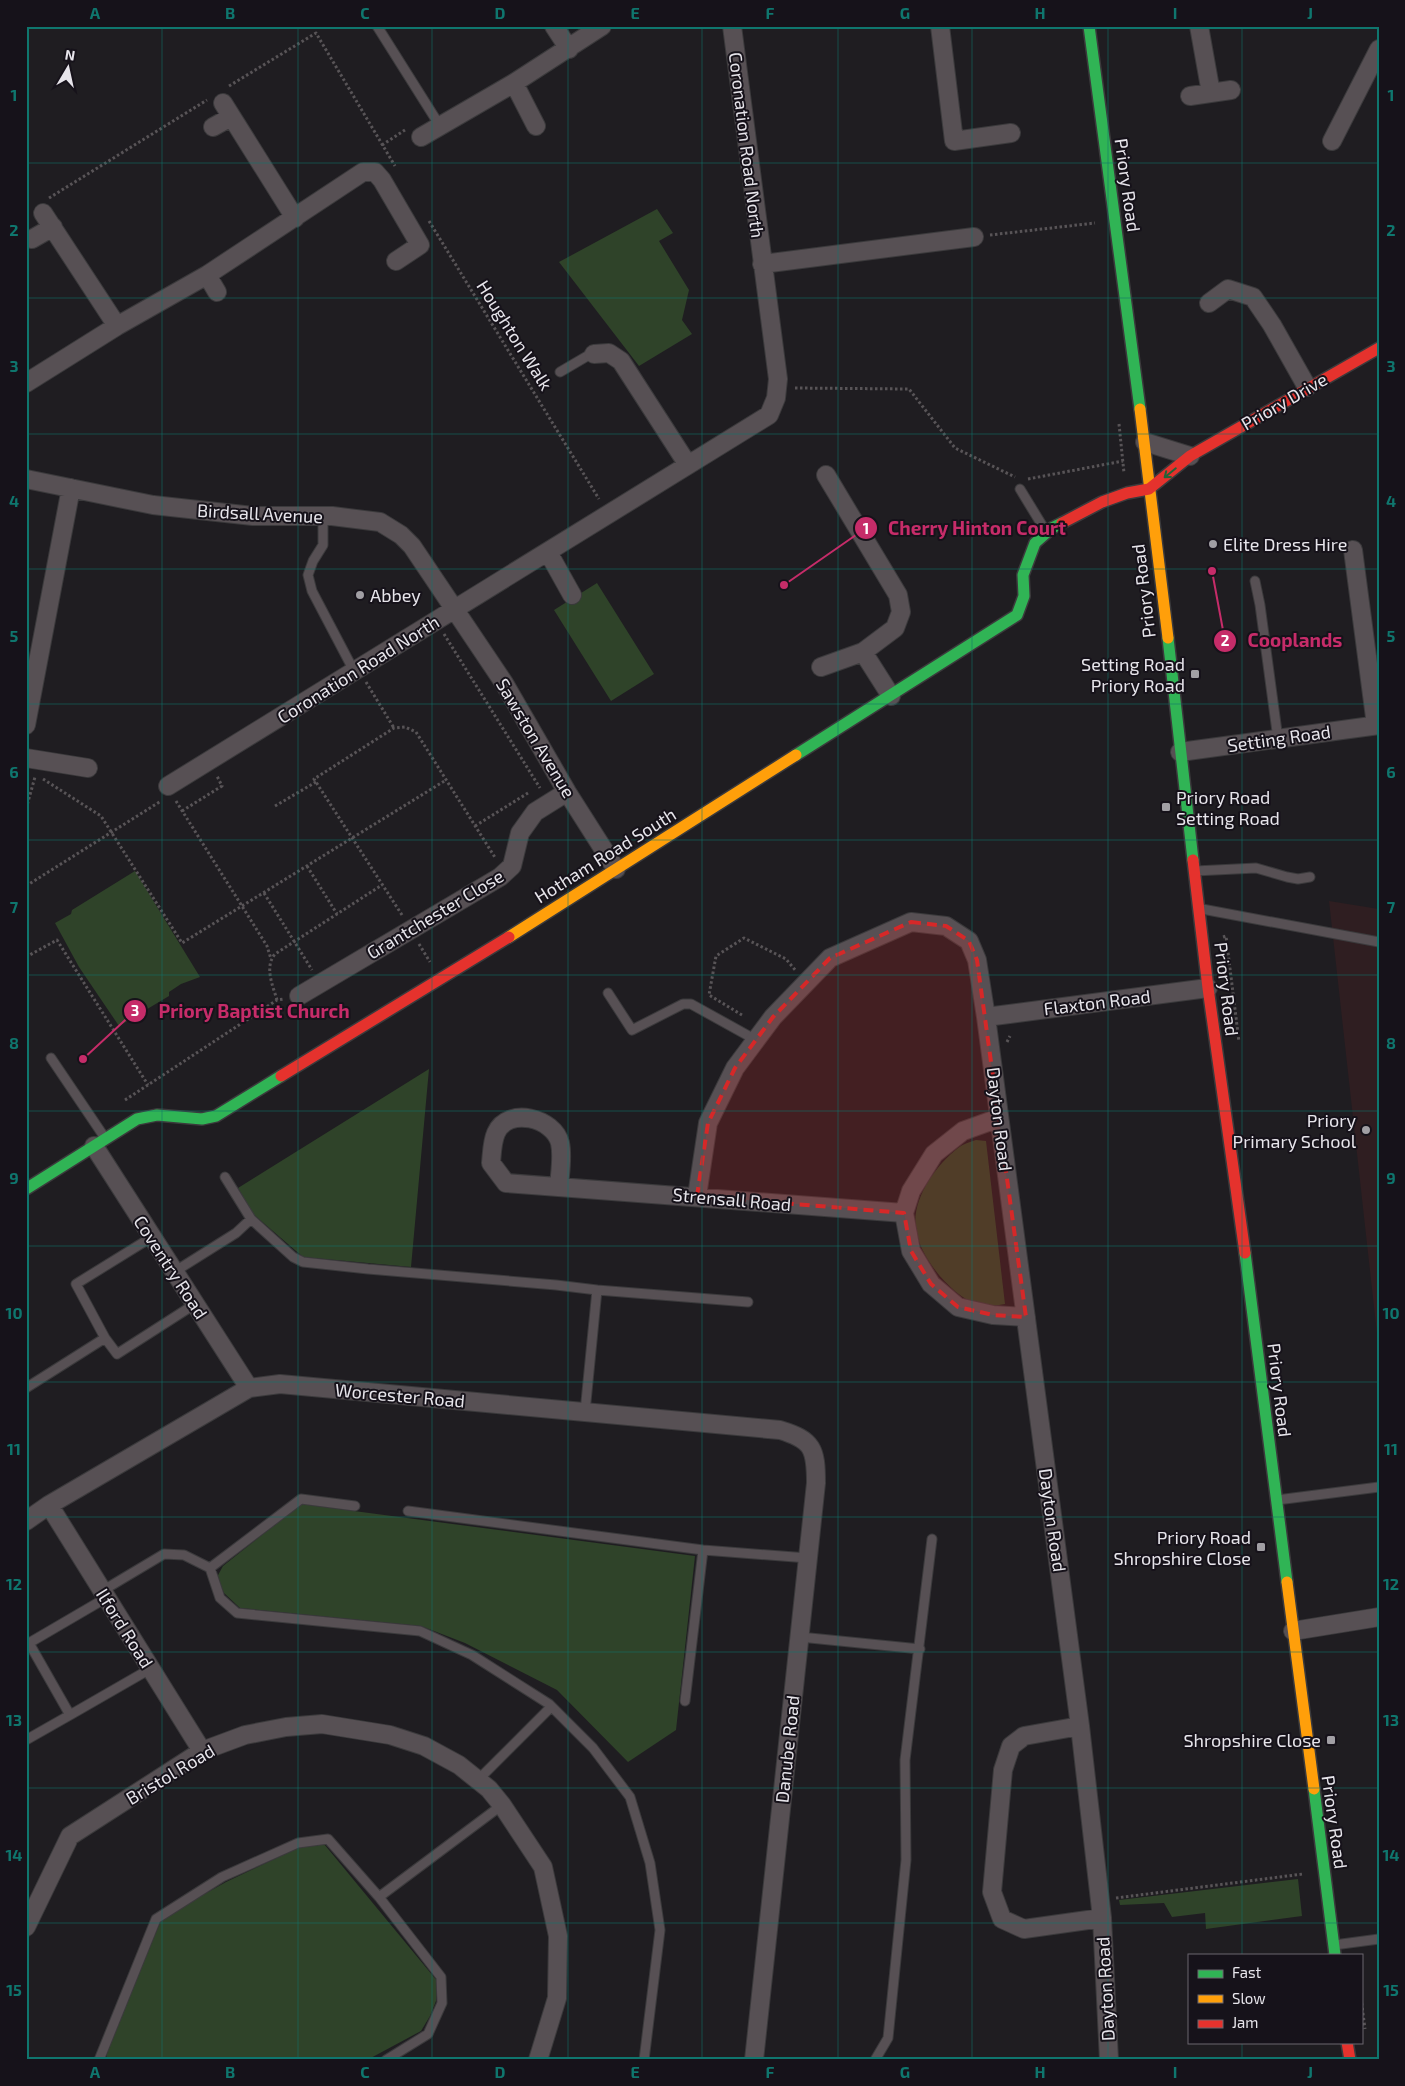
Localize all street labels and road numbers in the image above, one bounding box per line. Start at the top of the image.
street label: Coronation Road North [725,51,769,239]
street label: Priory Road [1111,137,1145,233]
street label: Houghton Walk [472,276,558,394]
street label: Priory Drive [1237,368,1331,434]
street label: Birdsall Avenue [196,499,324,527]
street label: Priory Road [1126,543,1160,639]
street label: Coronation Road North [273,610,443,728]
street label: Sawston Avenue [492,674,580,802]
street label: Setting Road [1226,720,1332,756]
street label: Hotham Road South [530,803,680,907]
street label: Grantchester Close [363,864,507,964]
street label: Priory Road [1210,941,1244,1037]
street label: Flaxton Road [1042,985,1152,1019]
street label: Dayton Road [983,1066,1017,1172]
street label: Strensall Road [672,1183,792,1215]
street label: Coventry Road [129,1211,213,1323]
street label: Priory Road [1263,1342,1297,1438]
street label: Worcester Road [334,1378,466,1412]
street label: Dayton Road [1035,1467,1071,1573]
street label: Ilford Road [92,1584,158,1672]
street label: Danube Road [770,1694,804,1804]
street label: Bristol Road [122,1739,218,1809]
street label: Priory Road [1318,1774,1352,1870]
street label: Dayton Road [1091,1936,1119,2042]

